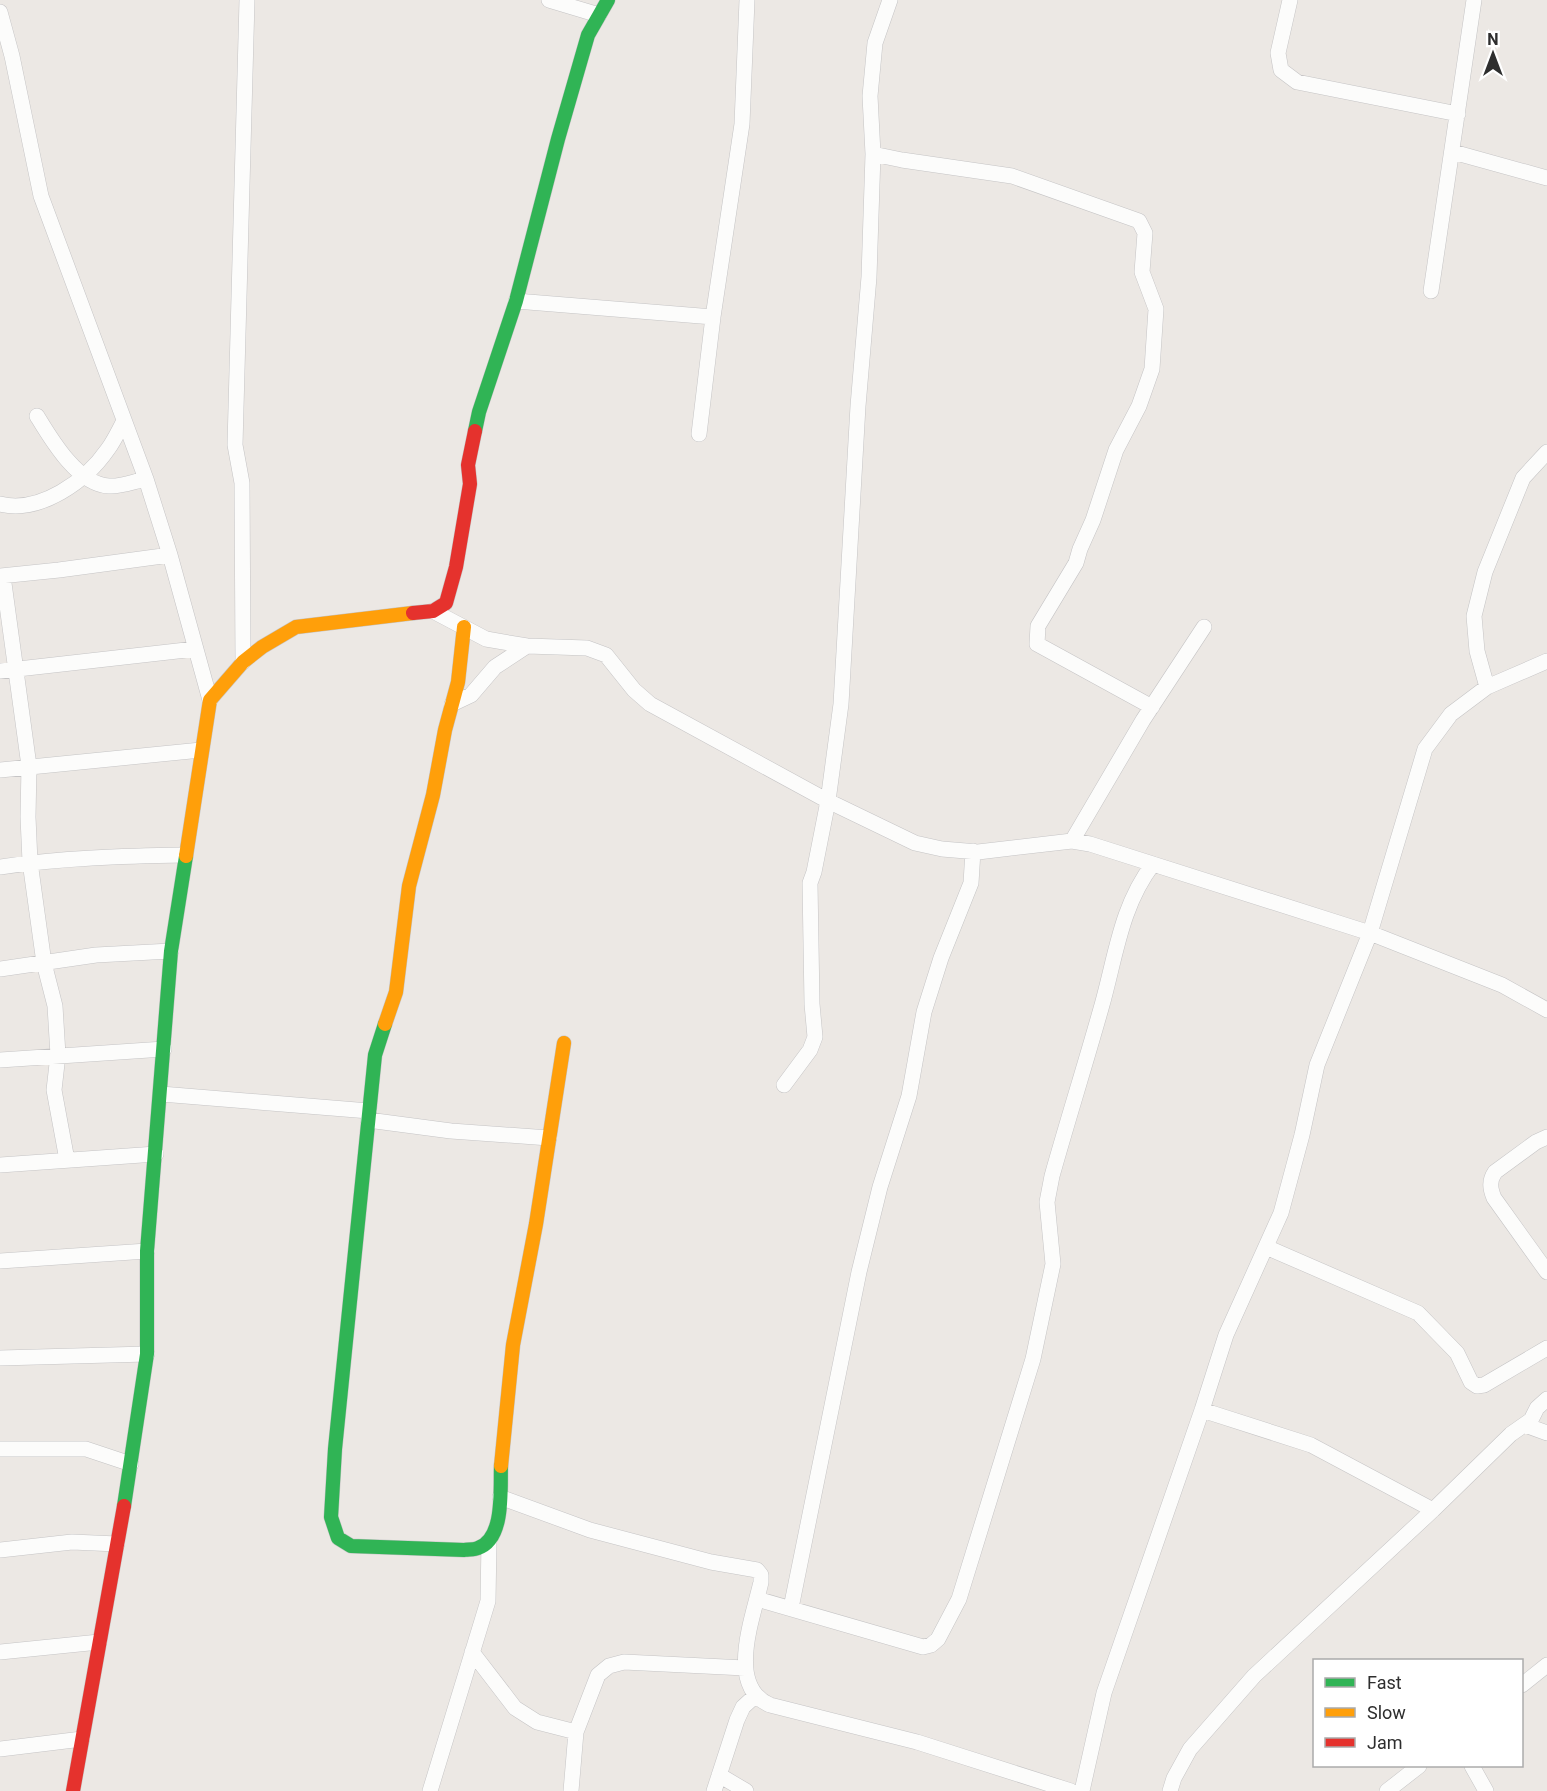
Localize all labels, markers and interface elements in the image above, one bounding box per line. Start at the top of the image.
north arrow [1463,24,1523,84]
text: N [1487,30,1499,49]
legend [1313,1659,1523,1767]
text: Fast [1367,1672,1402,1693]
text: Slow [1367,1702,1406,1723]
text: Jam [1367,1732,1403,1753]

